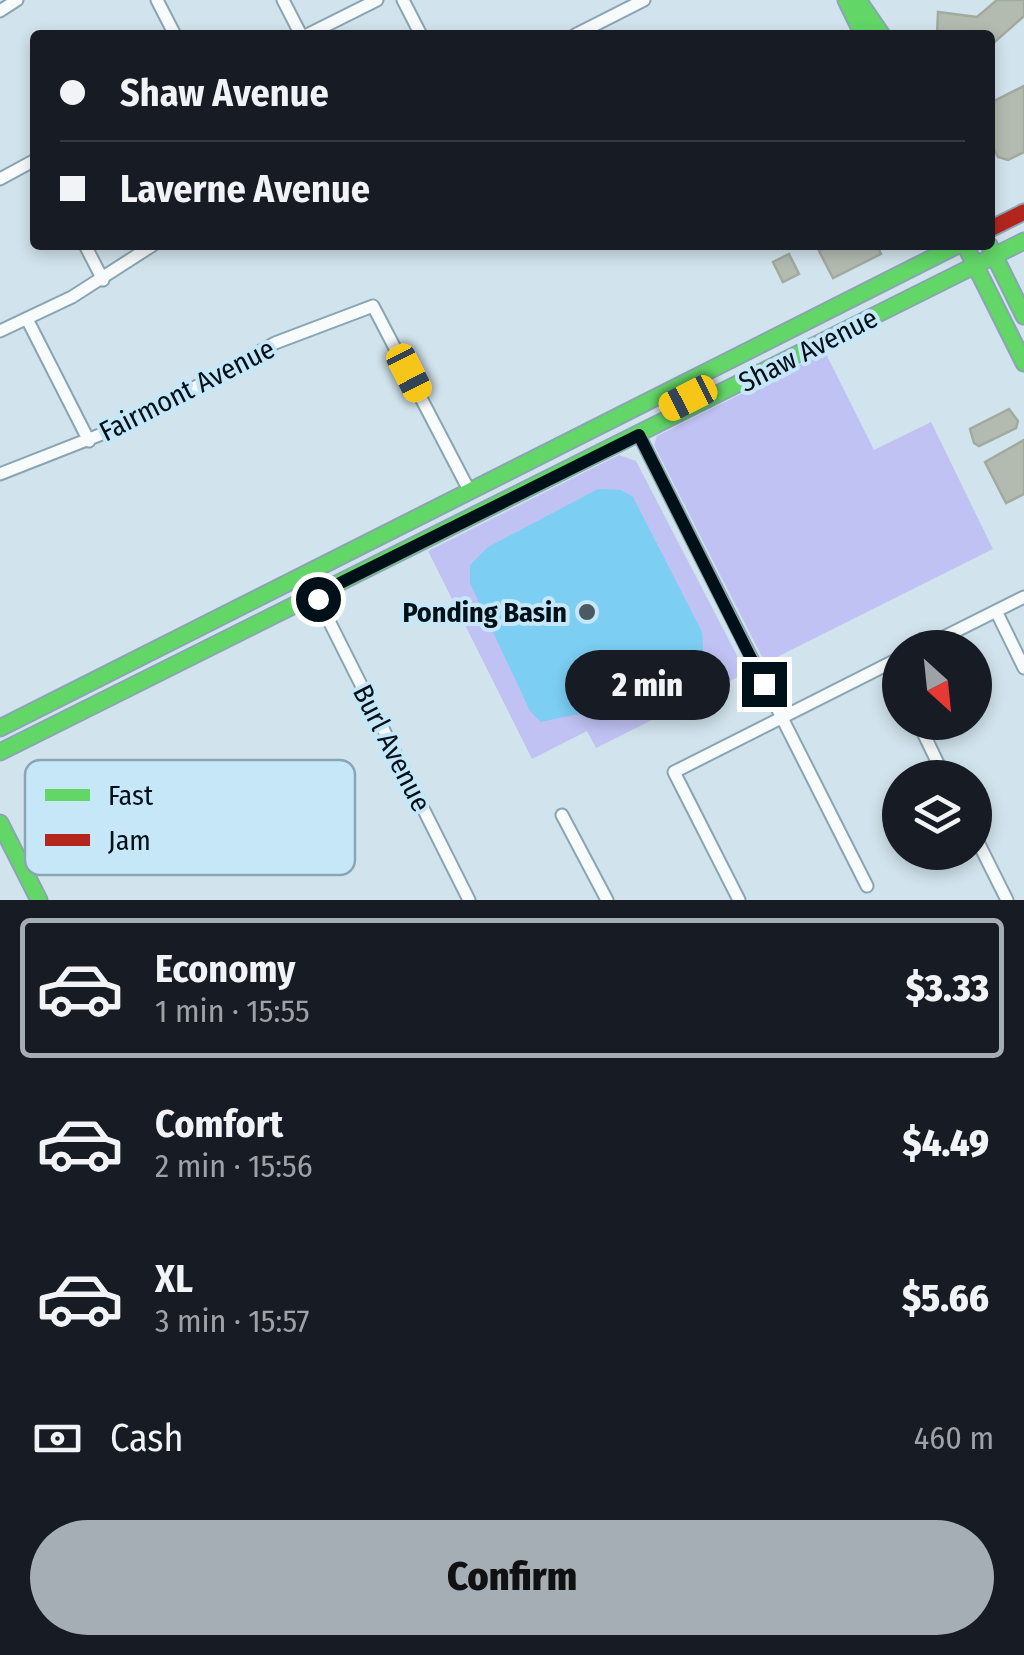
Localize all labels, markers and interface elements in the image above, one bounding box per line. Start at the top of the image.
text: Shaw Avenue [120,70,329,116]
text: Laverne Avenue [120,166,370,212]
street label: Shaw Avenue [733,301,883,399]
street label: Fairmont Avenue [94,332,280,448]
car [382,339,436,407]
car [654,371,722,425]
route start [296,577,341,622]
place label: Ponding Basin [402,596,567,629]
marker: Ponding Basin [576,601,598,623]
north arrow [882,630,992,740]
map controls [882,630,992,870]
callout: 2 min [564,649,729,719]
route end [742,662,787,707]
text: 2 min [612,666,683,704]
street label: Burl Avenue [346,679,438,817]
legend [25,760,355,875]
button: layers [882,760,992,870]
text: Fast [108,779,154,812]
text: Jam [108,824,151,857]
icon: car [35,943,125,1033]
text: Economy [155,946,295,992]
text: $3.33 [906,965,989,1011]
text: 1 min · 15:55 [155,992,310,1030]
icon: car [35,1098,125,1188]
text: Comfort [155,1101,283,1147]
text: $4.49 [903,1120,989,1166]
text: 2 min · 15:56 [155,1147,313,1185]
icon: car [35,1253,125,1343]
text: XL [155,1256,193,1302]
text: $5.66 [902,1275,989,1321]
text: 3 min · 15:57 [155,1302,309,1340]
icon: cash [30,1411,85,1466]
text: Cash [110,1415,184,1461]
text: 460 m [914,1419,994,1457]
button: Confirm [30,1520,994,1635]

